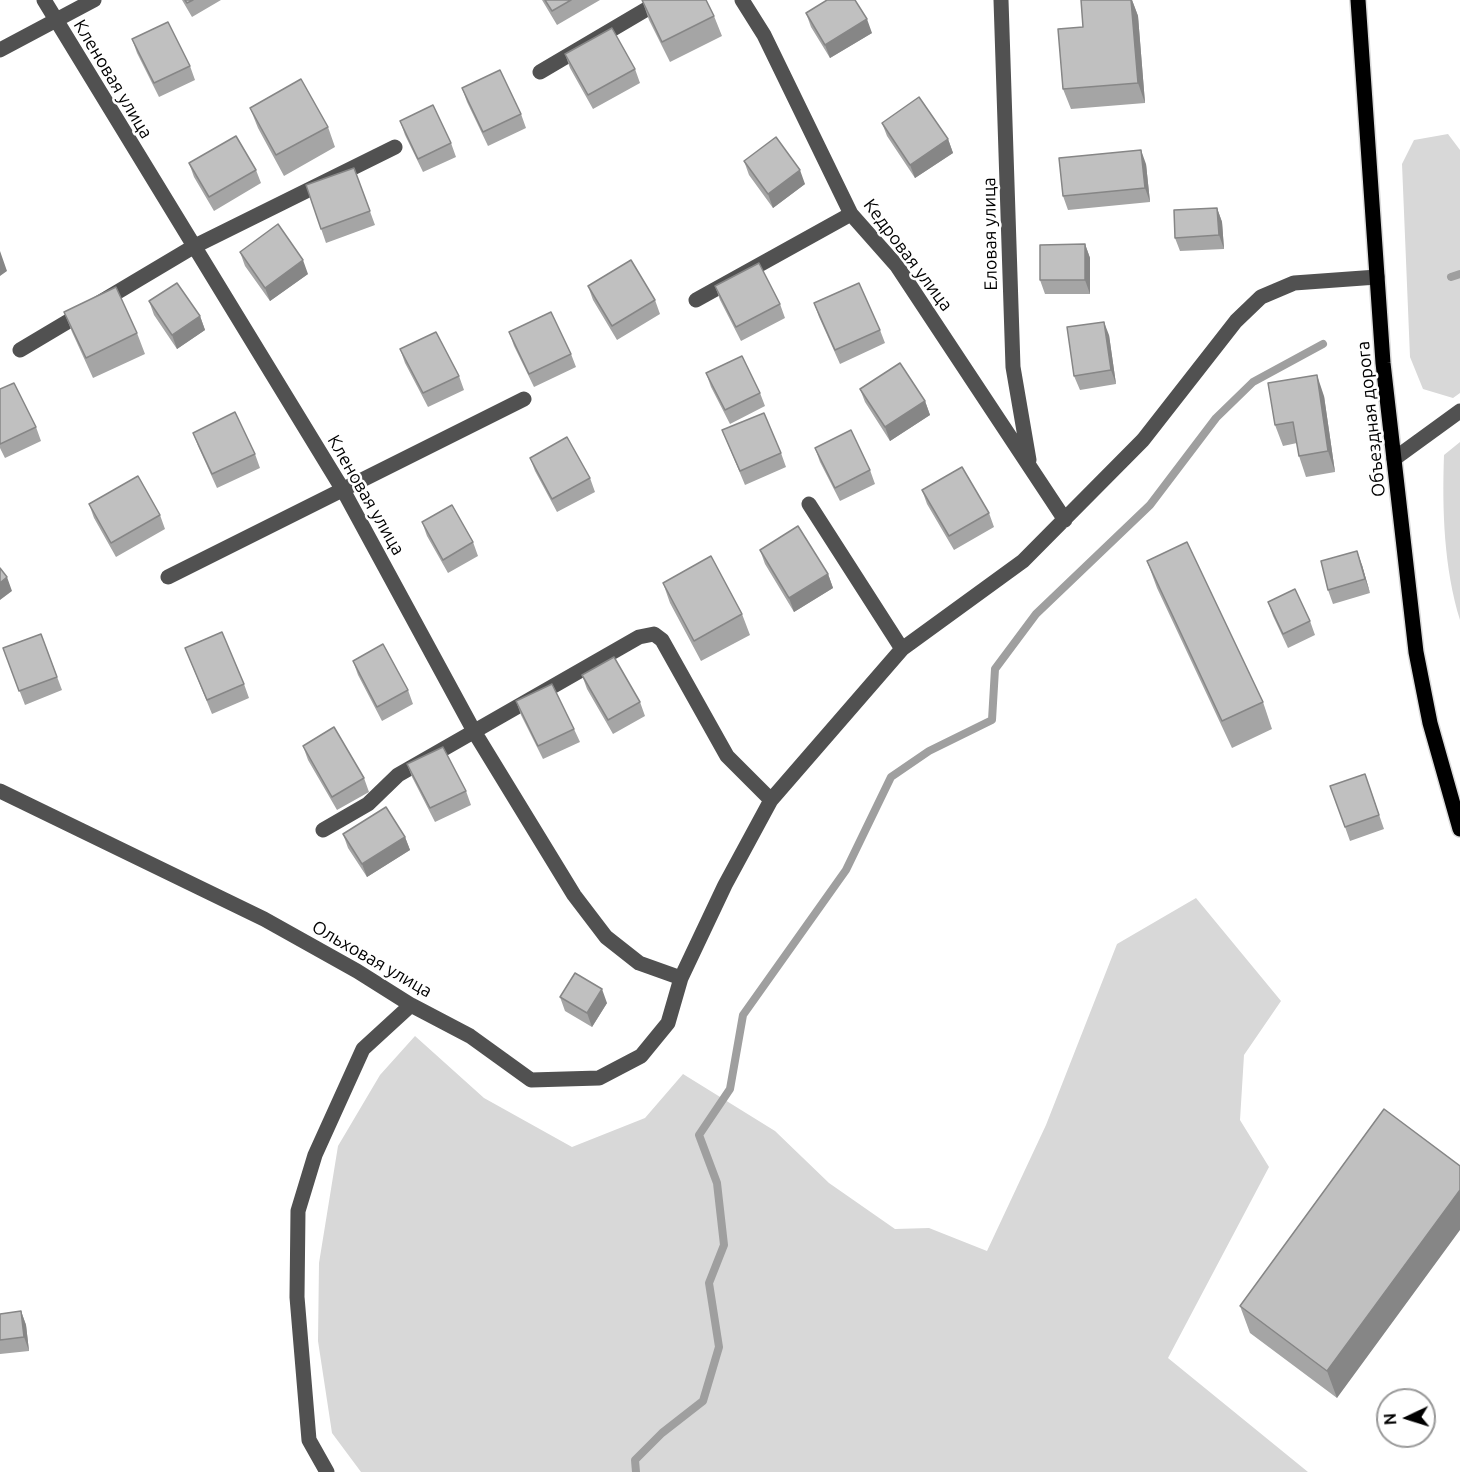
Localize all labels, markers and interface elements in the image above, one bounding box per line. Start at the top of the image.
street label: Кленовая улица [69,16,157,142]
street label: Еловая улица [978,177,1002,291]
street label: Кедровая улица [859,195,957,315]
street label: Объездная дорога [1352,340,1390,498]
street label: Кленовая улица [323,431,409,559]
street label: Ольховая улица [308,916,436,1002]
north arrow [1376,1388,1436,1448]
text: N [1381,1413,1399,1426]

